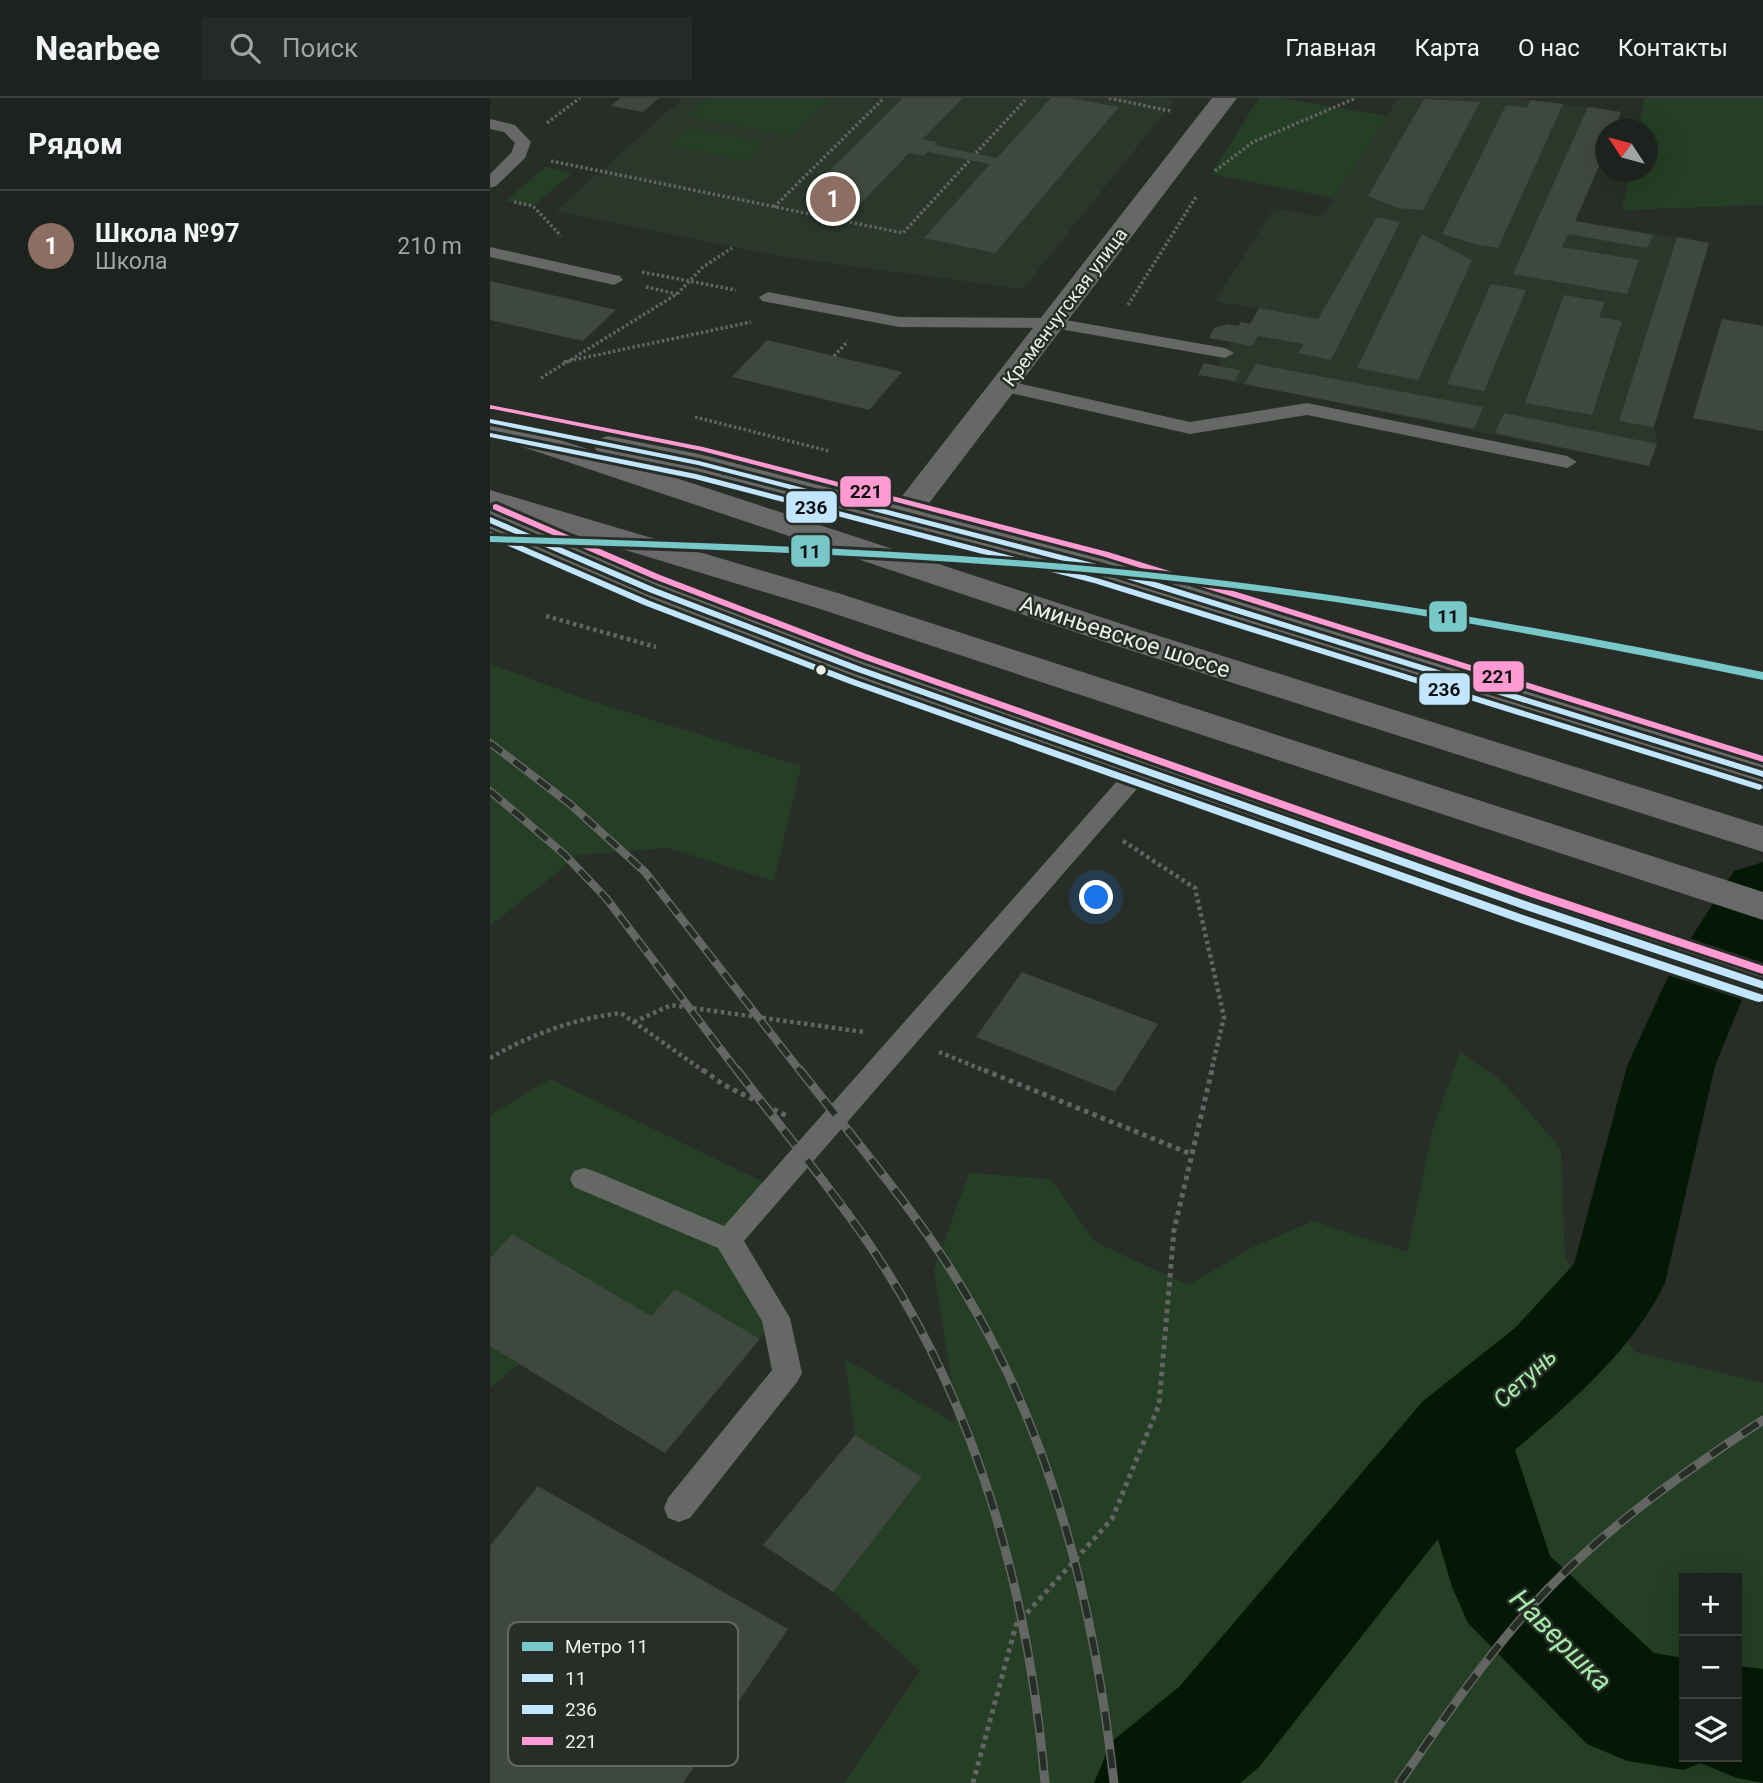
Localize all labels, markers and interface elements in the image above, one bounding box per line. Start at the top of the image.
search box [202,17,692,80]
text: Nearbee [35,29,160,68]
icon: search [226,29,264,67]
text: Поиск [282,33,358,63]
text: Главная [1285,34,1376,62]
text: Карта [1414,34,1480,62]
text: О нас [1518,34,1580,62]
text: Контакты [1618,34,1728,62]
north arrow [1595,119,1658,182]
text: Рядом [28,126,123,161]
pin: 1 [810,173,856,225]
text: Школа №97 [95,218,240,248]
street label: Кременчугская улица [998,223,1132,391]
text: 1 [44,233,58,260]
text: 210 m [397,233,462,260]
text: Школа [95,248,168,275]
line badge: 221 [839,475,892,508]
text: 221 [850,480,882,503]
line badge: 236 [785,490,838,524]
text: 236 [795,496,827,519]
line badge: 11 [790,534,831,568]
text: 11 [799,540,821,563]
street label: Аминьевское шоссе [1016,590,1234,684]
line badge: 11 [1428,600,1468,633]
text: 11 [1437,605,1459,628]
line badge: 221 [1472,660,1525,693]
unlabelled marker [814,663,828,677]
text: 221 [1482,665,1514,688]
line badge: 236 [1418,672,1471,706]
text: 236 [1428,678,1460,701]
your location [1079,880,1113,914]
water label: Сетунь [1487,1342,1563,1414]
map controls [1679,1573,1742,1762]
button: + [1679,1573,1742,1636]
water label: Навершка [1503,1582,1619,1698]
legend [508,1622,738,1766]
text: Метро 11 [565,1635,648,1658]
button: − [1679,1636,1742,1699]
text: 11 [565,1667,586,1690]
text: 236 [565,1698,597,1721]
button: layers [1679,1699,1742,1762]
text: 221 [565,1730,597,1753]

